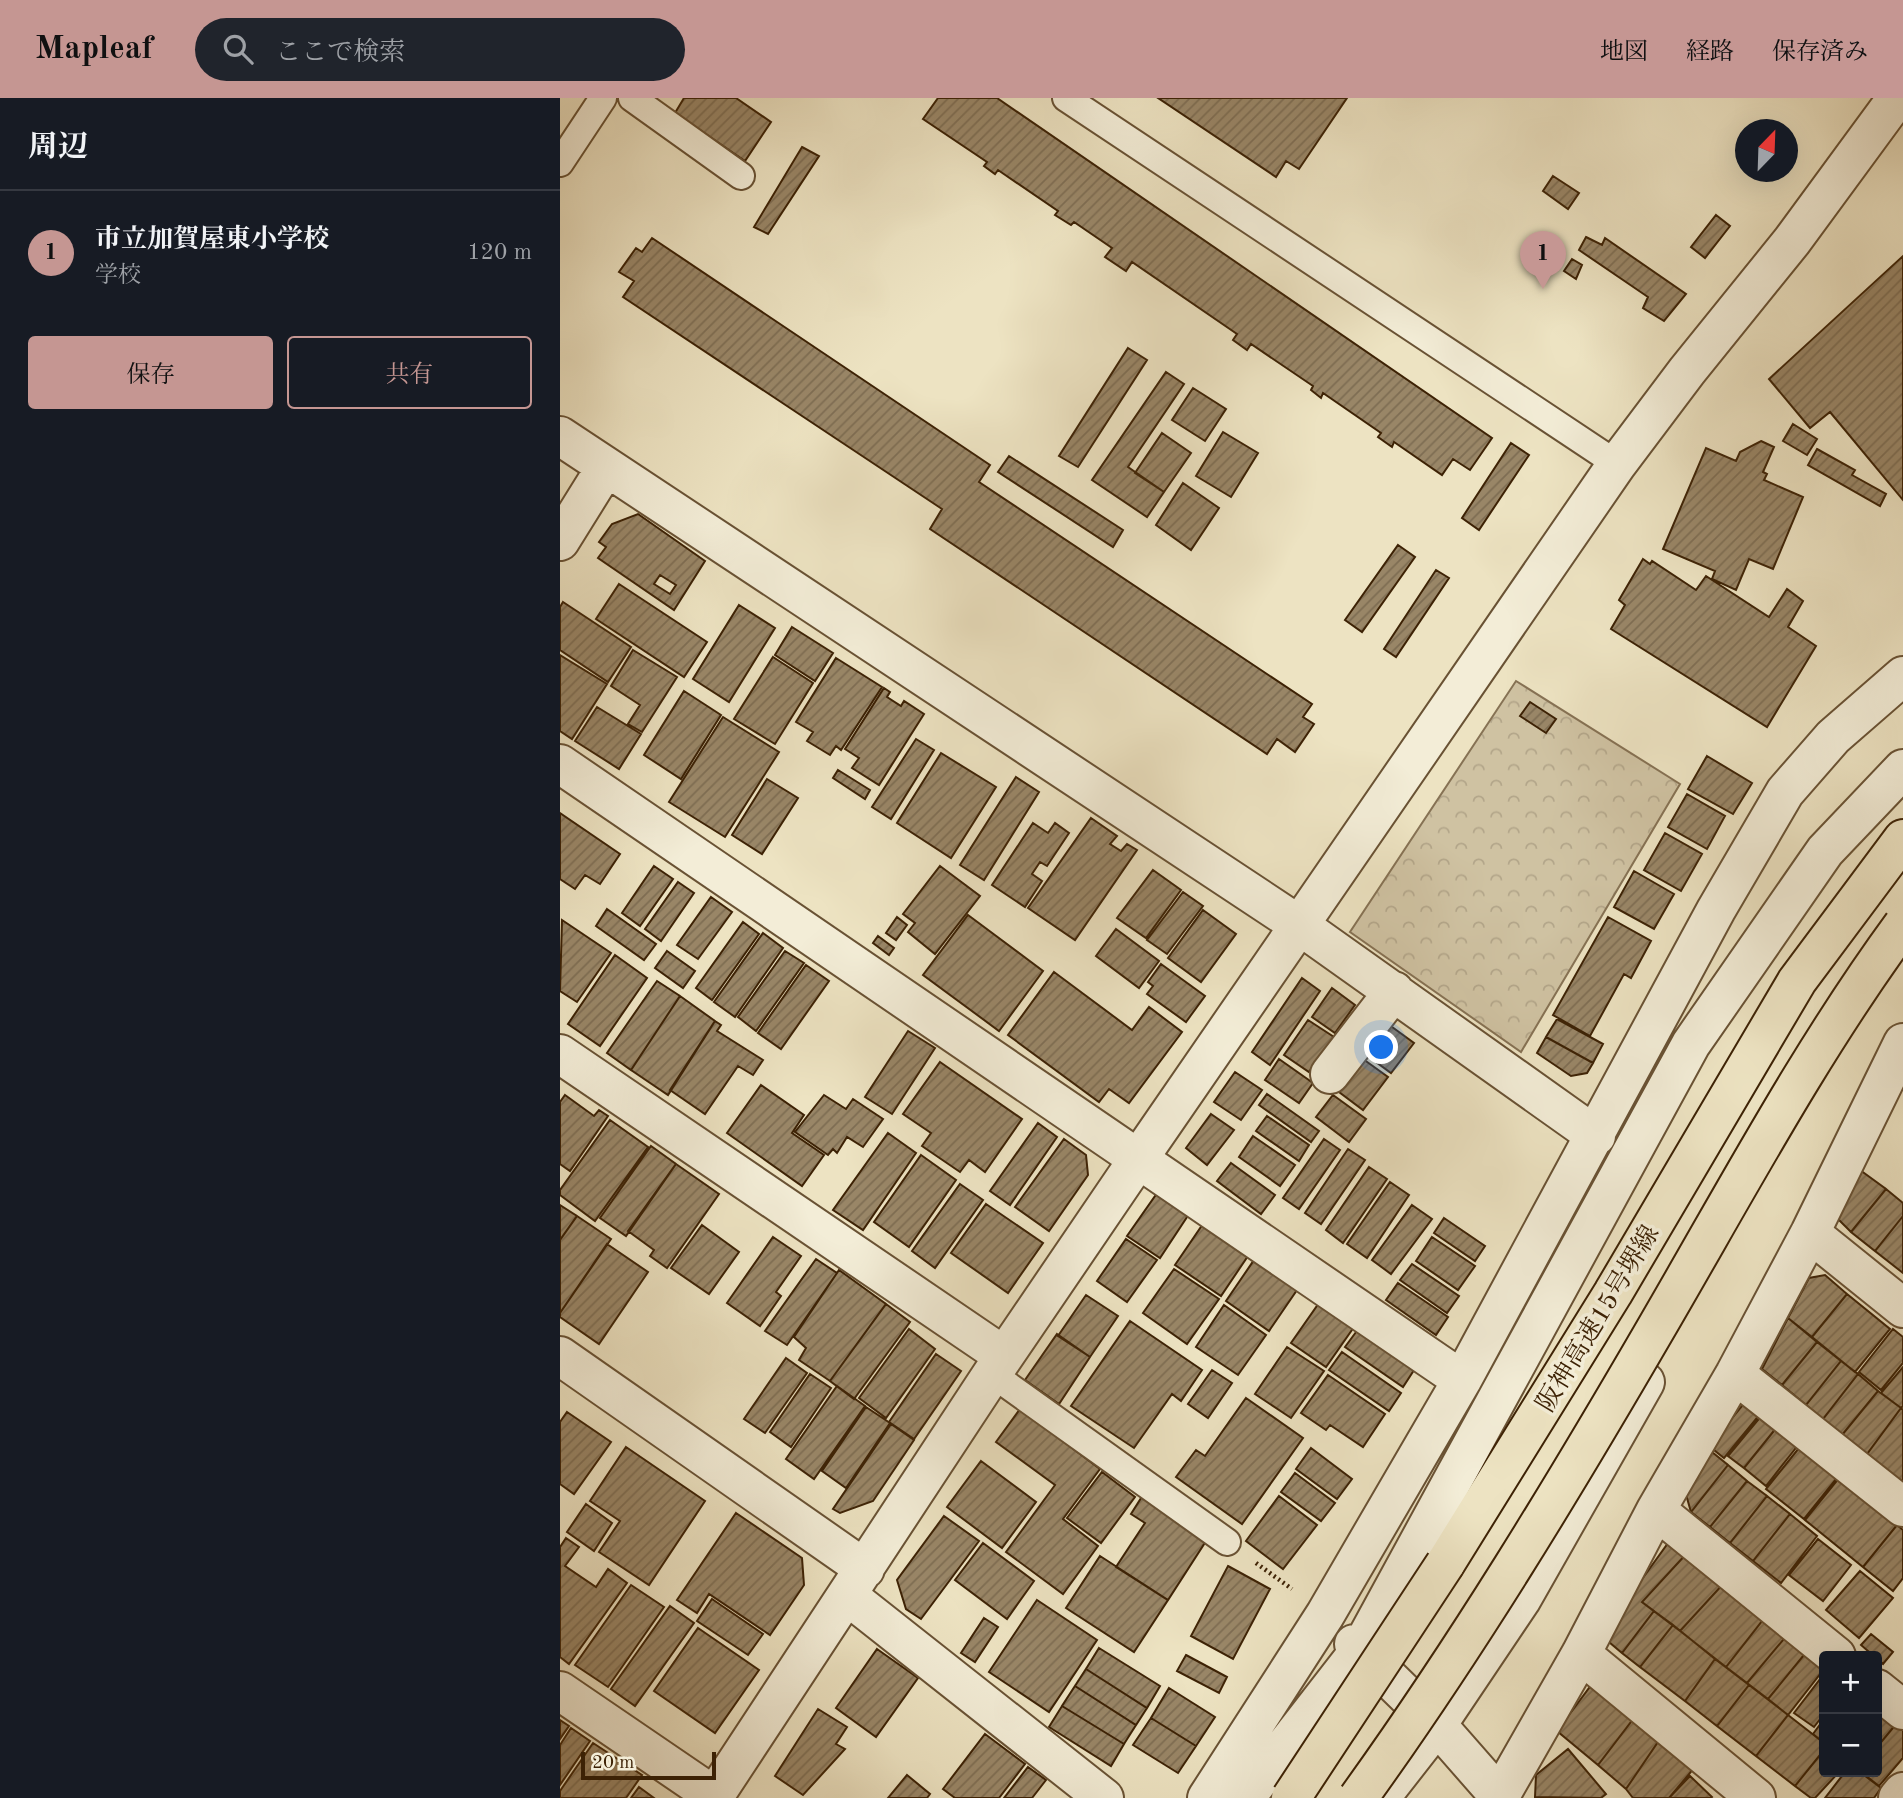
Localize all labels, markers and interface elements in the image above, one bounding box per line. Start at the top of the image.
search box [195,18,685,81]
icon: search [219,30,257,68]
text: Mapleaf [35,33,153,66]
text: ここで検索 [275,40,405,66]
text: 地図 [1600,41,1648,65]
text: 経路 [1686,41,1734,65]
text: 保存済み [1772,41,1868,65]
north arrow [1735,119,1798,182]
text: 周辺 [28,133,88,163]
text: 市立加賀屋東小学校 [95,227,329,253]
pin: 1 [1520,231,1566,289]
text: 1 [44,241,58,264]
text: 120 m [467,241,532,264]
text: 学校 [95,264,141,287]
button: 保存 [28,336,273,409]
button: 共有 [287,336,532,409]
your location [1364,1030,1398,1064]
street label: 阪神高速15号堺線 [1530,1220,1664,1417]
map controls [1819,1651,1882,1777]
button: + [1819,1651,1882,1714]
button: − [1819,1714,1882,1777]
scale bar [581,1749,716,1781]
text: 20 m [592,1754,634,1773]

